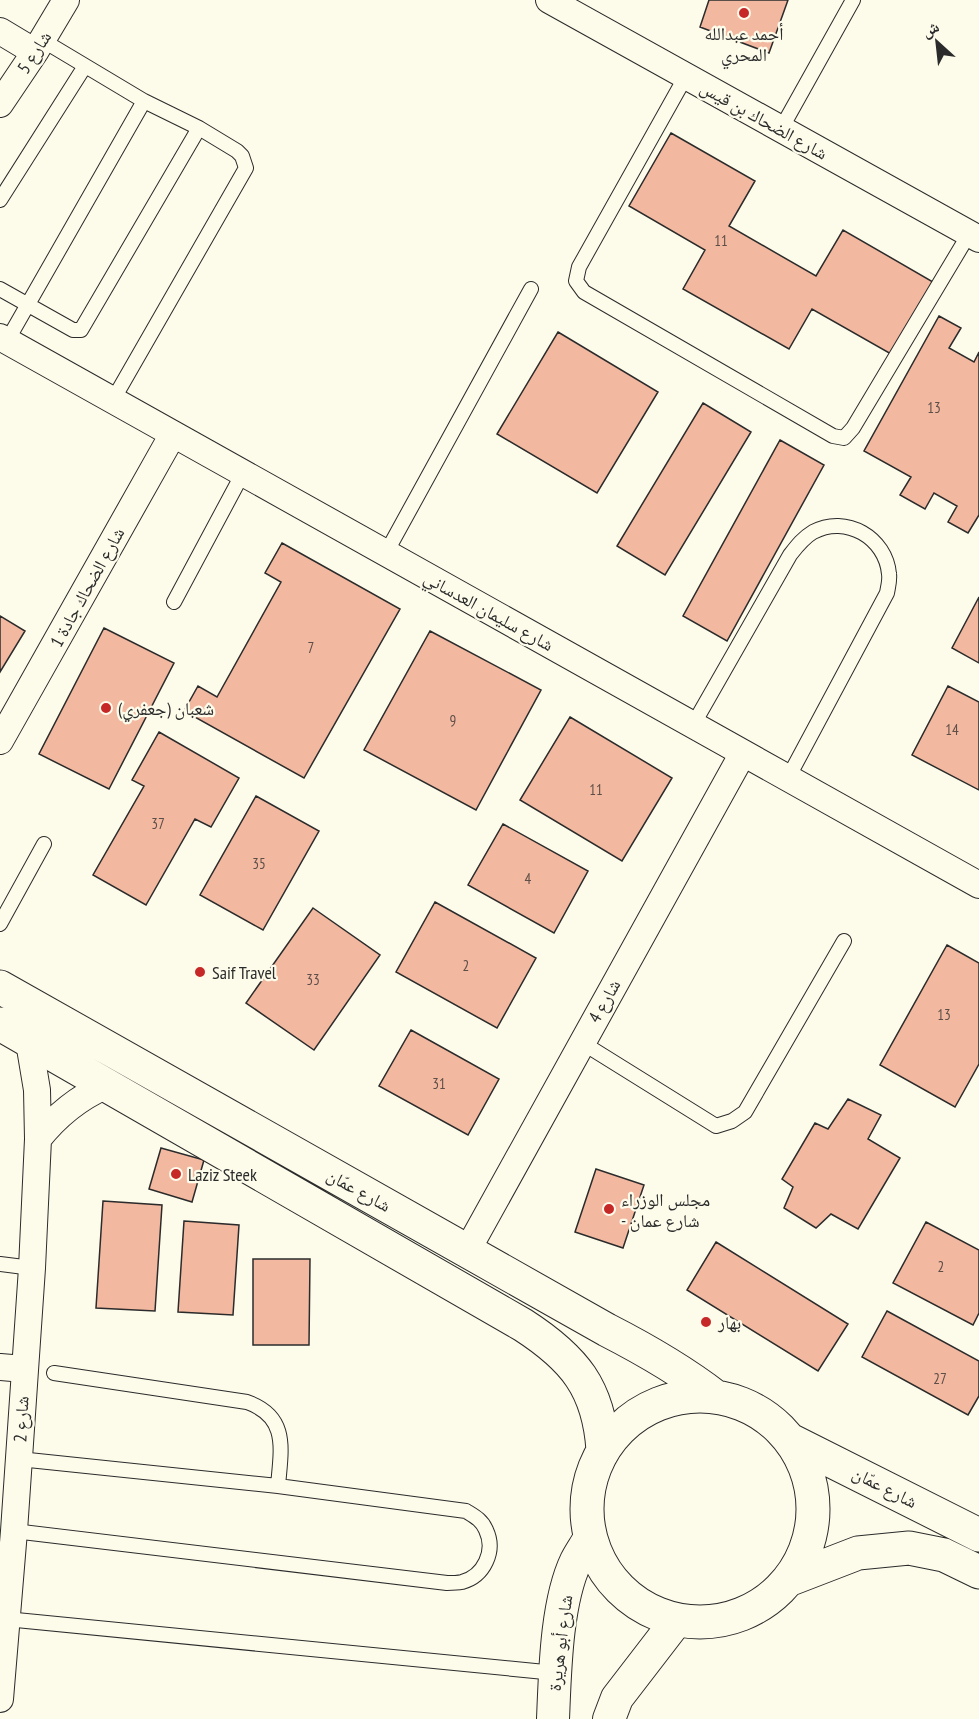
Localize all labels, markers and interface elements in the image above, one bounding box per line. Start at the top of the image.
marker: أحمد عبدالله المحري [737,6,751,20]
north arrow [907,12,967,72]
text: ش [918,16,942,41]
place label: أحمد عبدالله المحري [704,22,784,69]
street label: شارع 5 [12,26,56,78]
street label: شارع الضحاك بن قيس [696,75,832,165]
house number: 11 [714,231,728,250]
house number: 13 [927,398,941,417]
street label: شارع الضحاك جادة 1 [45,523,129,651]
street label: شارع سليمان العدساني [418,566,558,659]
house number: 7 [308,638,314,657]
place label: شعبان (جعفري) [118,697,214,723]
marker: شعبان (جعفري) [99,701,113,715]
house number: 9 [450,711,456,730]
house number: 14 [945,720,959,739]
house number: 11 [589,780,603,799]
house number: 37 [151,814,165,833]
house number: 35 [252,854,266,873]
house number: 4 [525,869,532,888]
house number: 2 [463,956,469,975]
place label: Saif Travel [212,961,277,984]
marker: Saif Travel [193,965,207,979]
house number: 33 [306,970,320,989]
street label: شارع 4 [583,975,625,1027]
house number: 13 [937,1005,951,1024]
house number: 31 [432,1074,446,1093]
place label: Laziz Steek [188,1163,257,1186]
street label: شارع عمّان [323,1163,395,1217]
marker: Laziz Steek [169,1167,183,1181]
place label: مجلس الوزراء - شارع عمان [621,1188,710,1232]
marker: مجلس الوزراء - شارع عمان [602,1202,616,1216]
house number: 2 [938,1257,944,1276]
place label: بهار [717,1311,741,1334]
marker: بهار [699,1315,713,1329]
house number: 27 [933,1369,947,1388]
street label: شارع 2 [8,1395,34,1443]
street label: شارع عمّان [849,1461,921,1513]
street label: شارع أبو هريرة [543,1594,577,1692]

